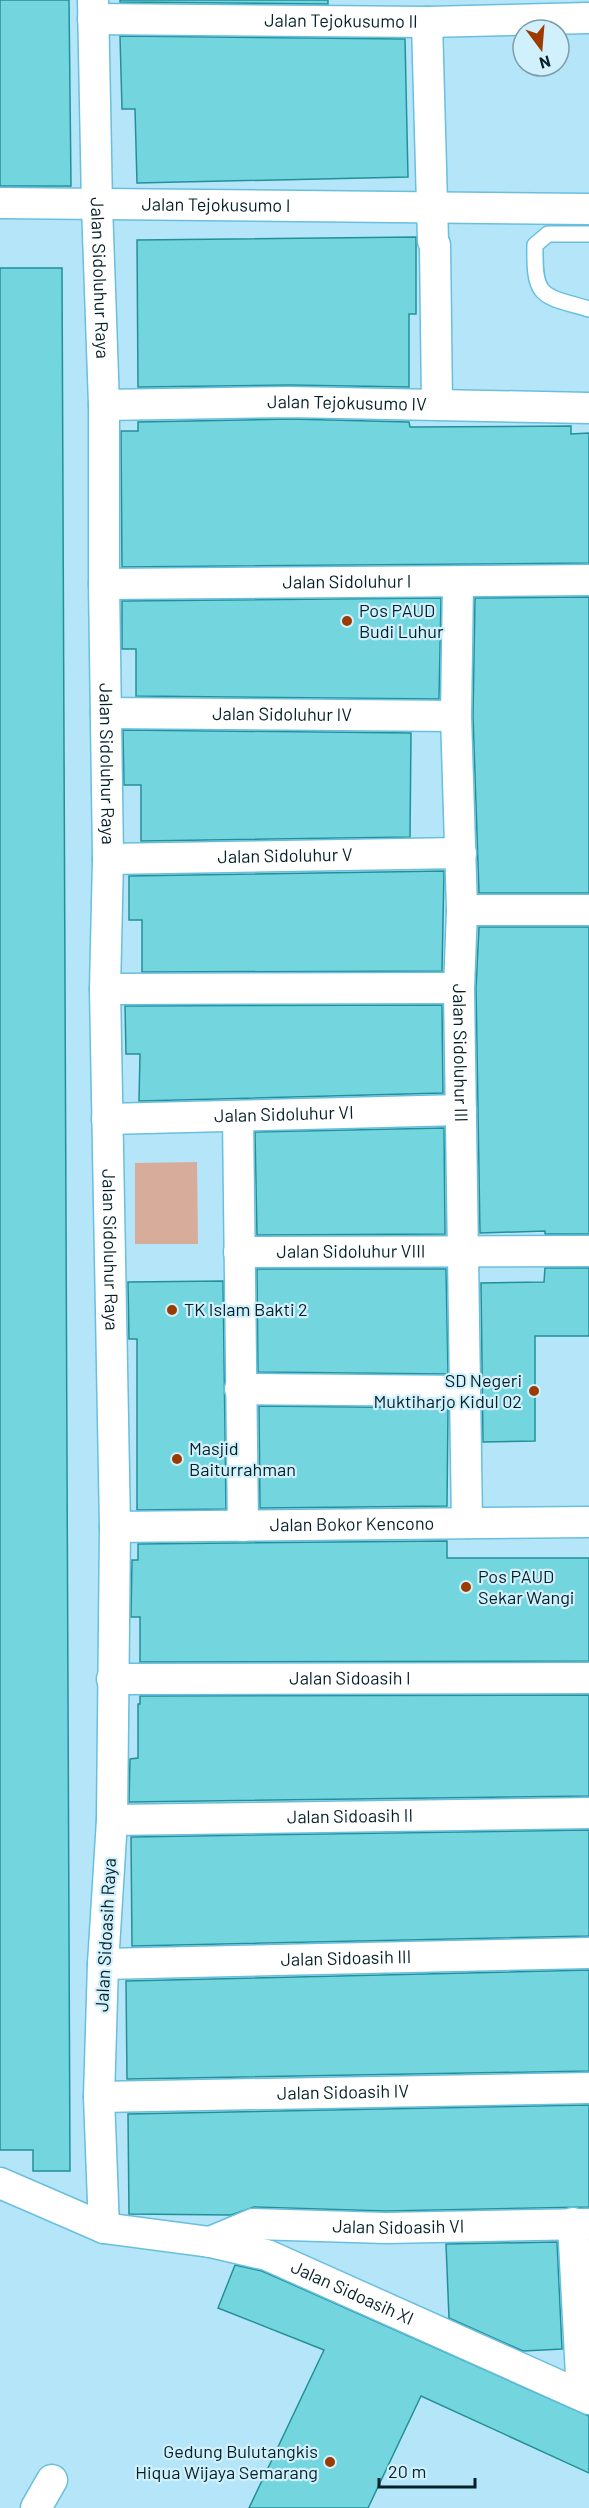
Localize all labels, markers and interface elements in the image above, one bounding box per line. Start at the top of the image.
street label: Jalan Tejokusumo II [264,9,418,32]
north arrow [511,18,571,78]
text: N [538,52,553,73]
street label: Jalan Tejokusumo I [141,192,291,216]
street label: Jalan Sidoluhur Raya [87,197,114,359]
street label: Jalan Tejokusumo IV [267,390,427,415]
street label: Jalan Sidoluhur I [282,569,412,593]
place label: Pos PAUD Budi Luhur [359,599,444,642]
marker: Pos PAUD Budi Luhur [340,614,354,628]
street label: Jalan Sidoluhur Raya [95,683,120,845]
street label: Jalan Sidoluhur IV [212,702,352,725]
street label: Jalan Sidoluhur V [217,843,353,867]
street label: Jalan Sidoluhur III [449,983,473,1122]
street label: Jalan Sidoluhur VI [214,1101,354,1126]
street label: Jalan Sidoluhur Raya [98,1169,123,1331]
street label: Jalan Sidoluhur VIII [276,1239,426,1262]
place label: TK Islam Bakti 2 [184,1298,308,1320]
marker: TK Islam Bakti 2 [165,1303,179,1317]
place label: SD Negeri Muktiharjo Kidul 02 [373,1369,522,1412]
marker: SD Negeri Muktiharjo Kidul 02 [527,1384,541,1398]
place label: Masjid Baiturrahman [189,1437,296,1480]
marker: Masjid Baiturrahman [170,1452,184,1466]
street label: Jalan Bokor Kencono [270,1512,434,1535]
place label: Pos PAUD Sekar Wangi [478,1565,574,1608]
marker: Pos PAUD Sekar Wangi [459,1580,473,1594]
street label: Jalan Sidoasih I [289,1666,411,1689]
street label: Jalan Sidoasih II [287,1804,413,1827]
street label: Jalan Sidoasih Raya [90,1857,120,2012]
street label: Jalan Sidoasih III [280,1945,412,1970]
street label: Jalan Sidoasih IV [277,2079,410,2104]
street label: Jalan Sidoasih VI [332,2214,465,2238]
street label: Jalan Sidoasih XI [288,2255,417,2329]
place label: Gedung Bulutangkis Hiqua Wijaya Semarang [135,2440,318,2483]
scale bar [379,2451,475,2489]
marker: Gedung Bulutangkis Hiqua Wijaya Semarang [323,2455,337,2469]
text: 20 m [388,2460,426,2482]

